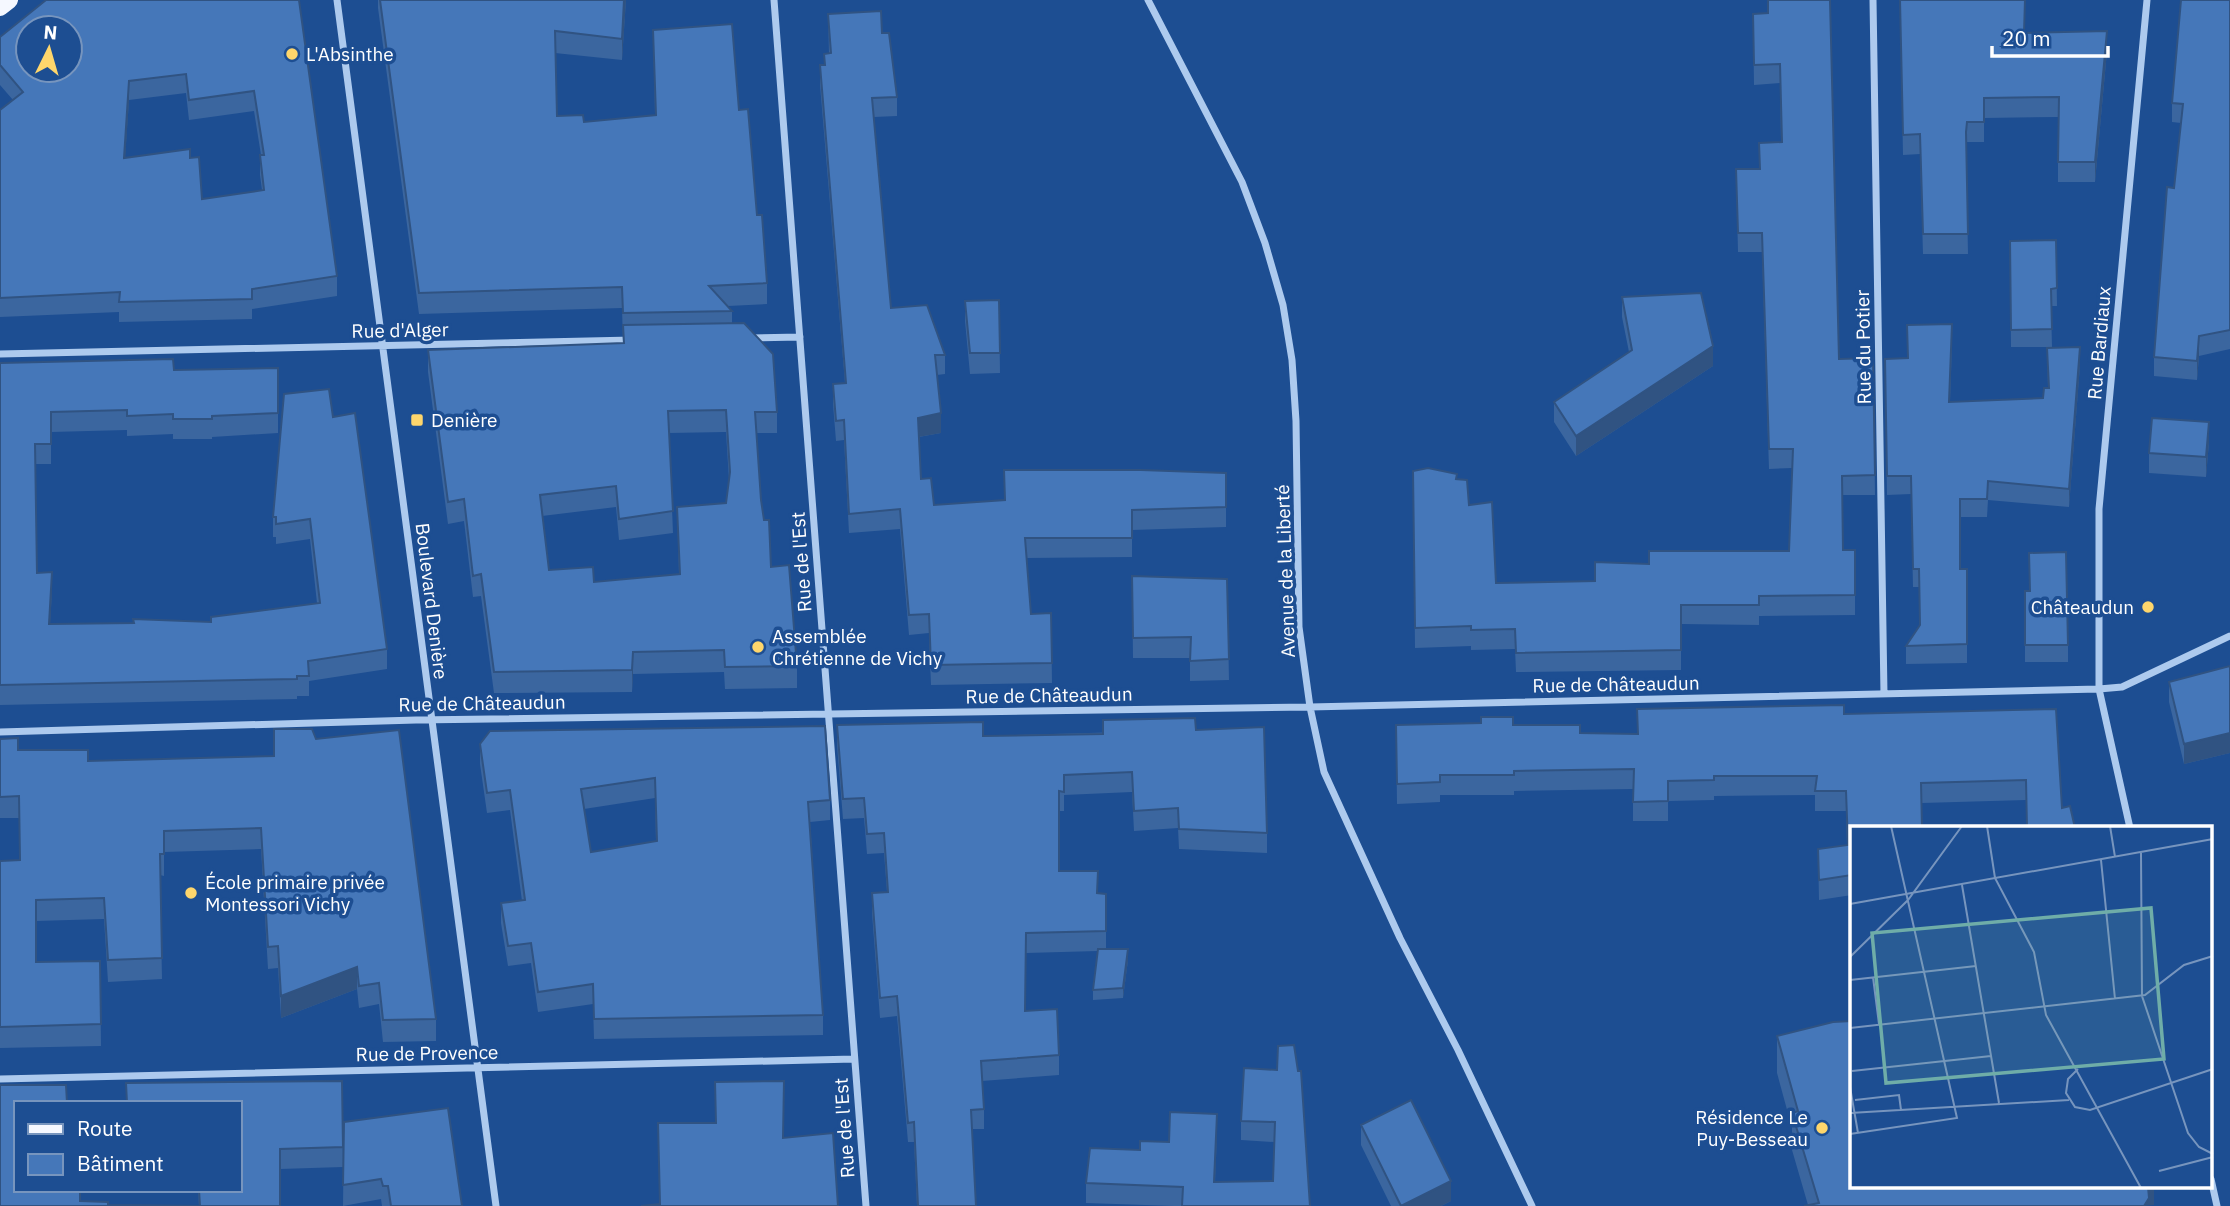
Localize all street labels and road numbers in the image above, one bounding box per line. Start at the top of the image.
street label: Rue Bardiaux [2082,285,2116,401]
street label: Rue du Potier [1850,289,1876,405]
street label: Rue d'Alger [351,317,449,343]
street label: Avenue de la Liberté [1270,484,1300,658]
street label: Rue de l'Est [786,511,816,613]
street label: Boulevard Denière [410,521,454,681]
street label: Rue de Châteaudun [1532,671,1700,697]
street label: Rue de Châteaudun [965,682,1133,708]
street label: Rue de Châteaudun [398,690,566,716]
street label: Rue de Provence [355,1040,499,1066]
street label: Rue de l'Est [829,1077,859,1179]

